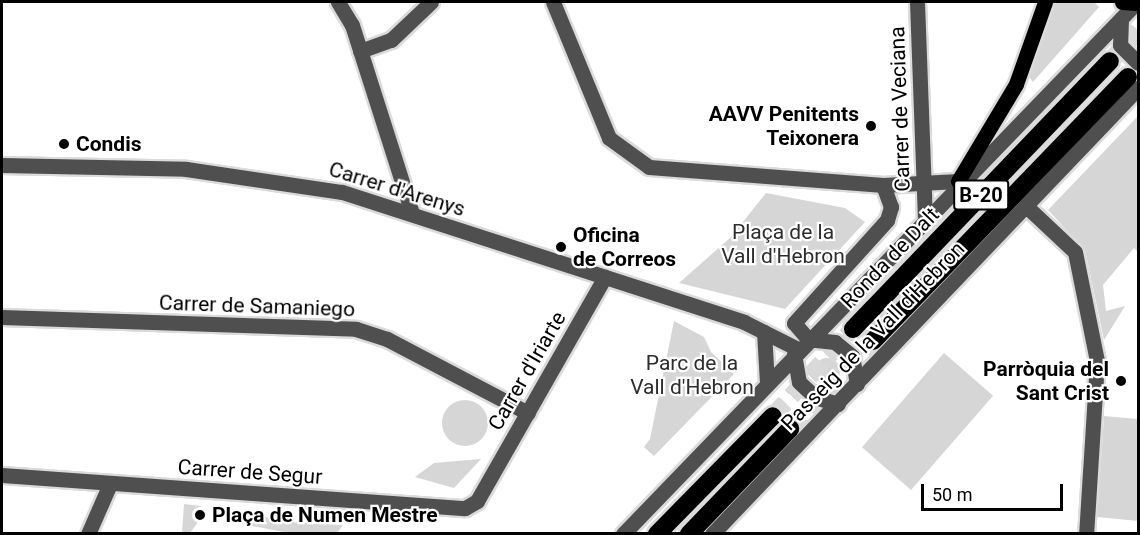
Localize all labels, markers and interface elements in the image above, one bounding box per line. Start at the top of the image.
street label: Carrer de Veciana [885,26,915,192]
place label: AAVV Penitents Teixonera [709,101,859,151]
marker: AAVV Penitents Teixonera [864,119,878,133]
place label: Condis [76,131,142,157]
marker: Condis [57,137,71,151]
street label: Carrer d'Arenys [326,156,468,222]
road number: B-20 [952,178,1010,212]
street label: Ronda de Dalt [836,202,944,314]
park label: Plaça de la Vall d'Hebron [721,219,845,269]
place label: Oficina de Correos [573,222,676,272]
street label: Passeig de la Vall d'Hebron [776,236,970,436]
marker: Oficina de Correos [554,240,568,254]
street label: Carrer de Samaniego [159,290,355,322]
street label: Carrer d'Iriarte [483,307,571,435]
park label: Parc de la Vall d'Hebron [630,350,754,400]
place label: Parròquia del Sant Crist [983,356,1109,406]
marker: Parròquia del Sant Crist [1114,374,1128,388]
street label: Carrer de Segur [177,454,323,490]
scale bar [924,472,1066,510]
text: 50 m [932,484,972,505]
place label: Plaça de Numen Mestre [212,502,438,528]
marker: Plaça de Numen Mestre [193,508,207,522]

